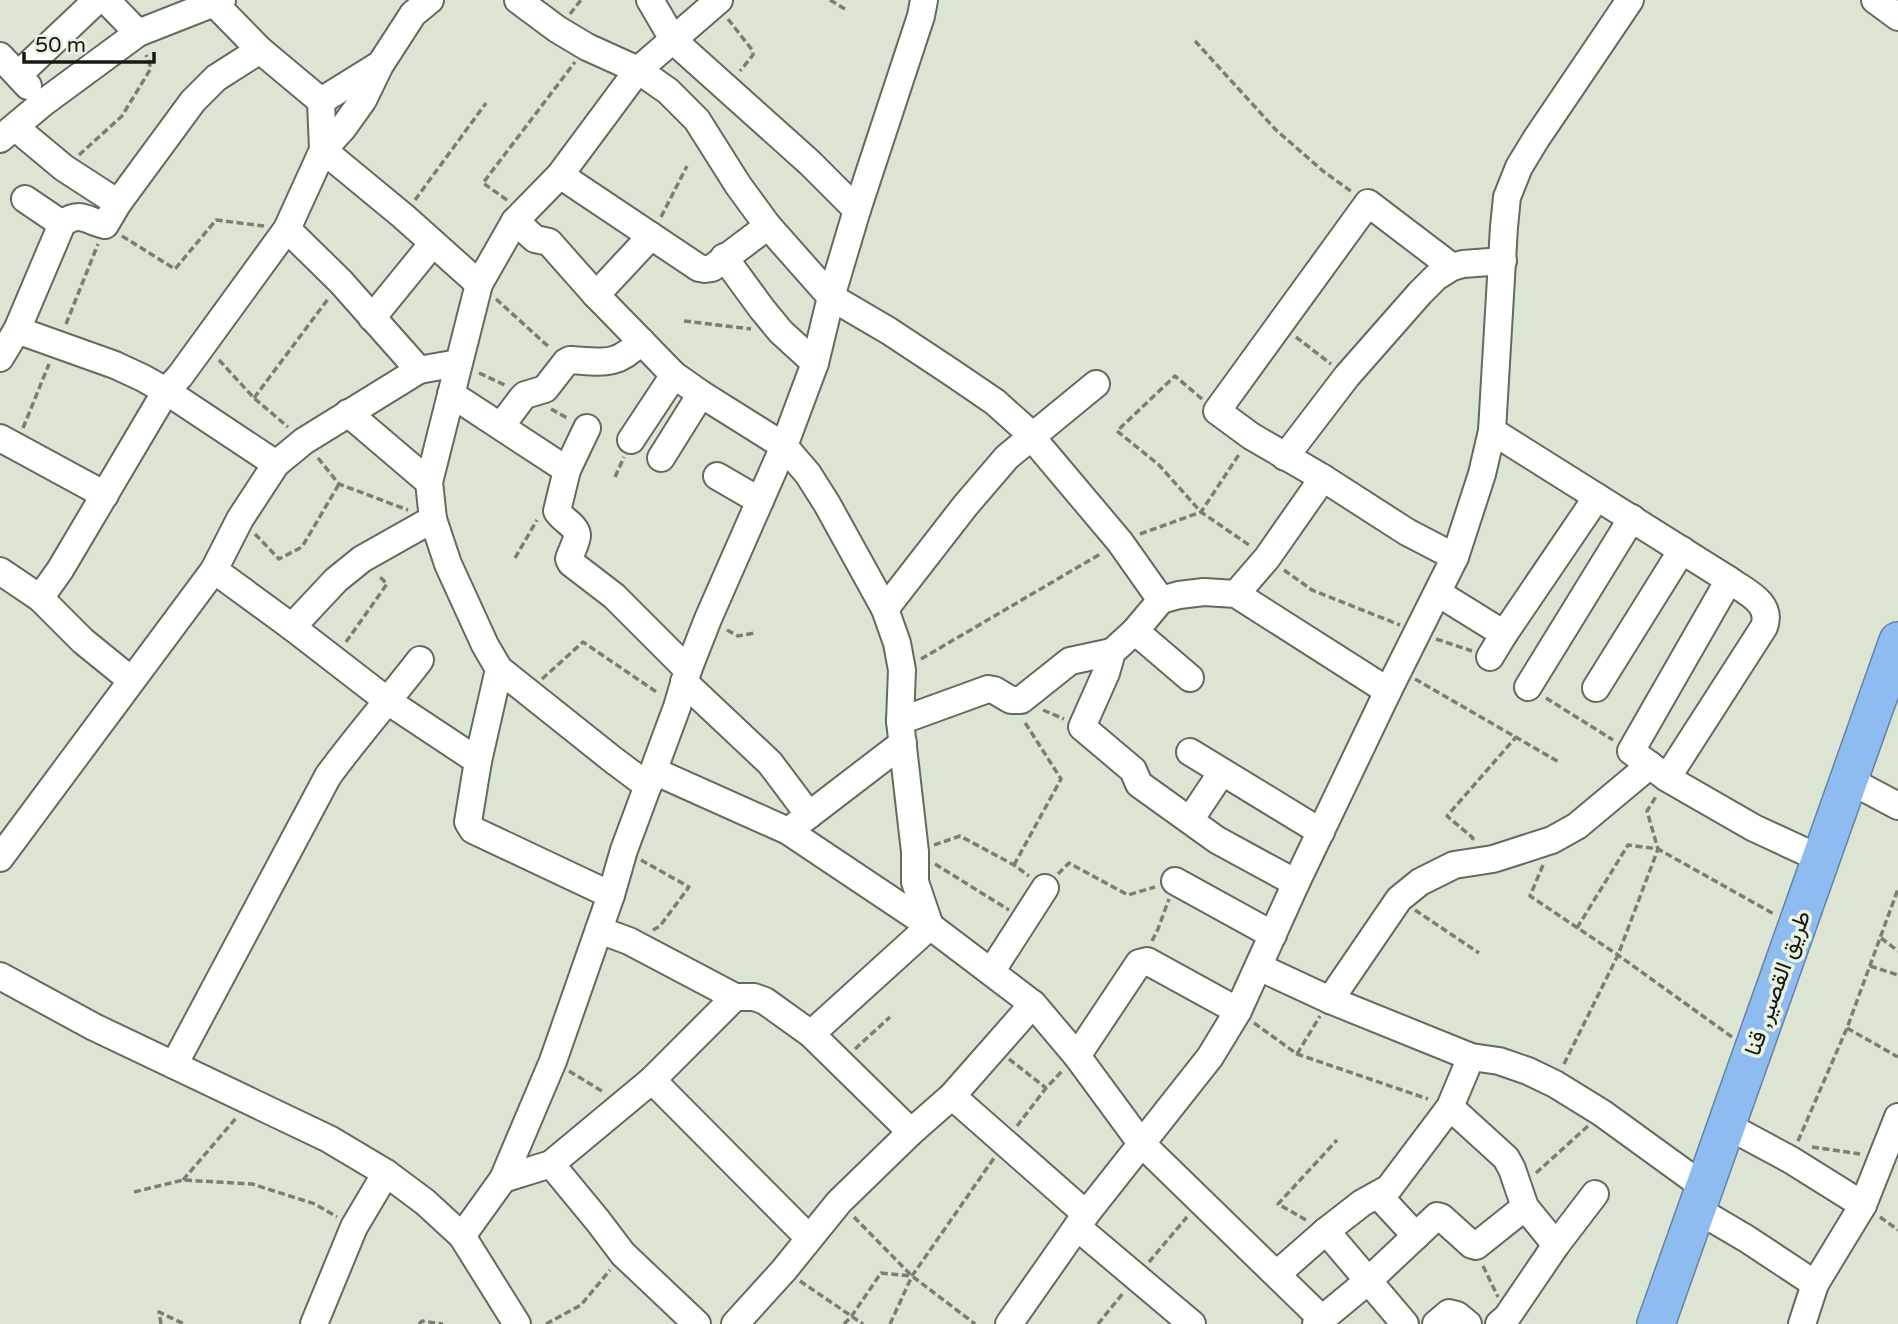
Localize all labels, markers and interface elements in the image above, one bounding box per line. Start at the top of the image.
scale bar [24,21,154,65]
text: 50 m [35,33,86,58]
street label: طريق القصير, قنا [1739,907,1817,1060]

